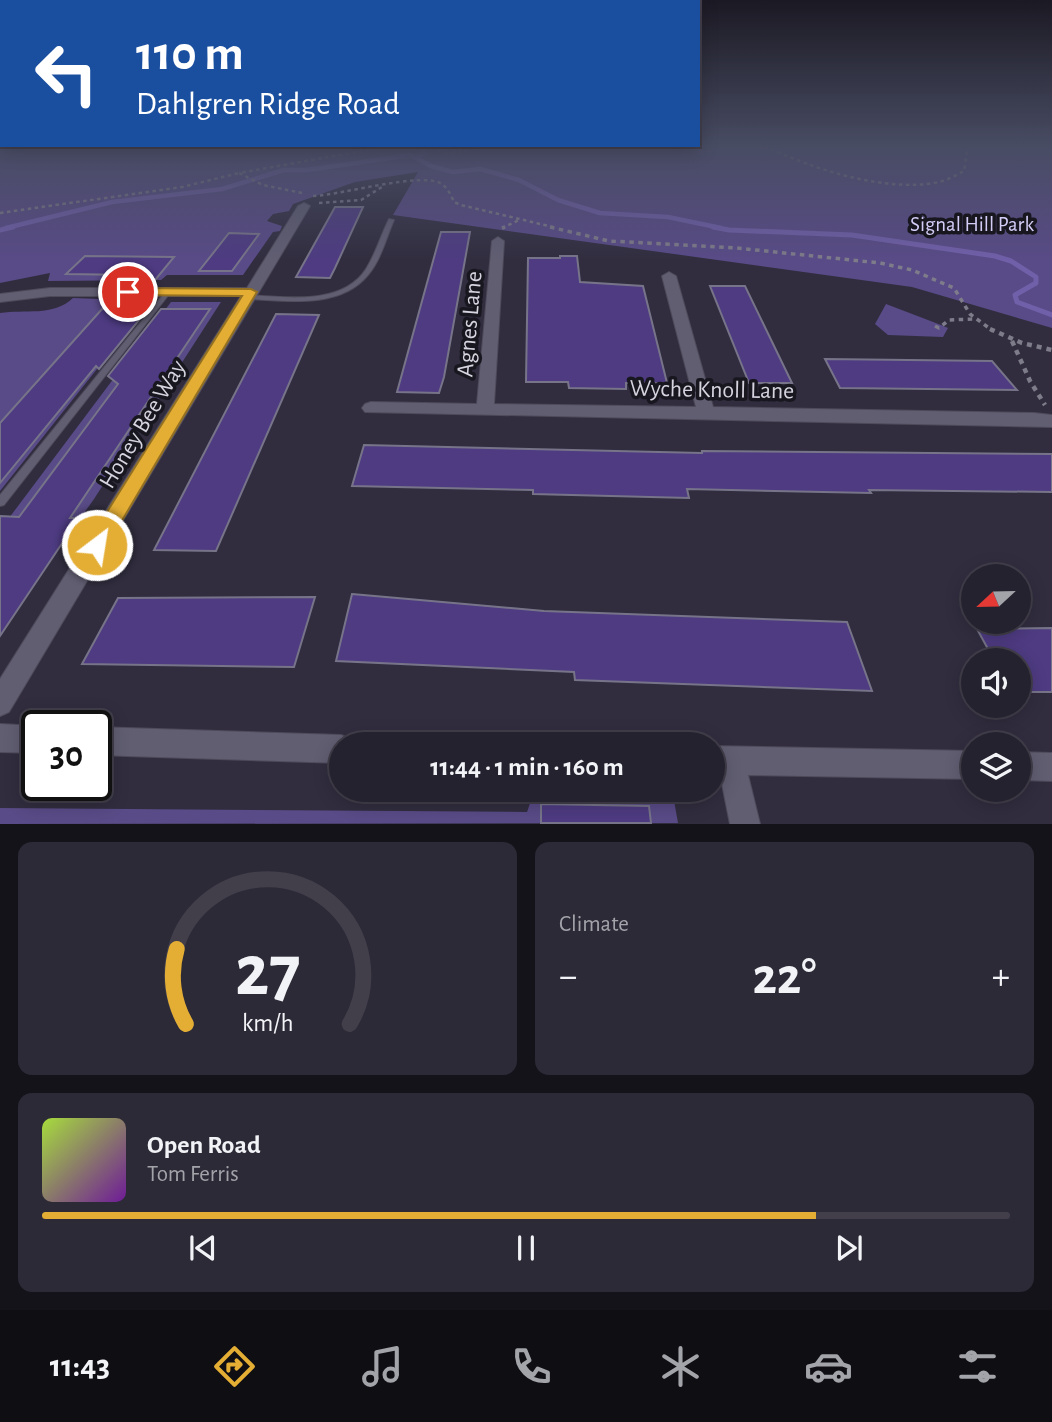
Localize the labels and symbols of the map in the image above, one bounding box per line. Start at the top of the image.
park label: Signal Hill Park [910,214,1034,235]
pin [98,262,158,322]
street label: Agnes Lane [453,270,487,378]
street label: Honey Bee Way [95,356,190,493]
street label: Wyche Knoll Lane [629,377,795,403]
position arrow [60,508,134,582]
north arrow [961,564,1031,634]
speed limit sign: 30 [21,710,112,801]

